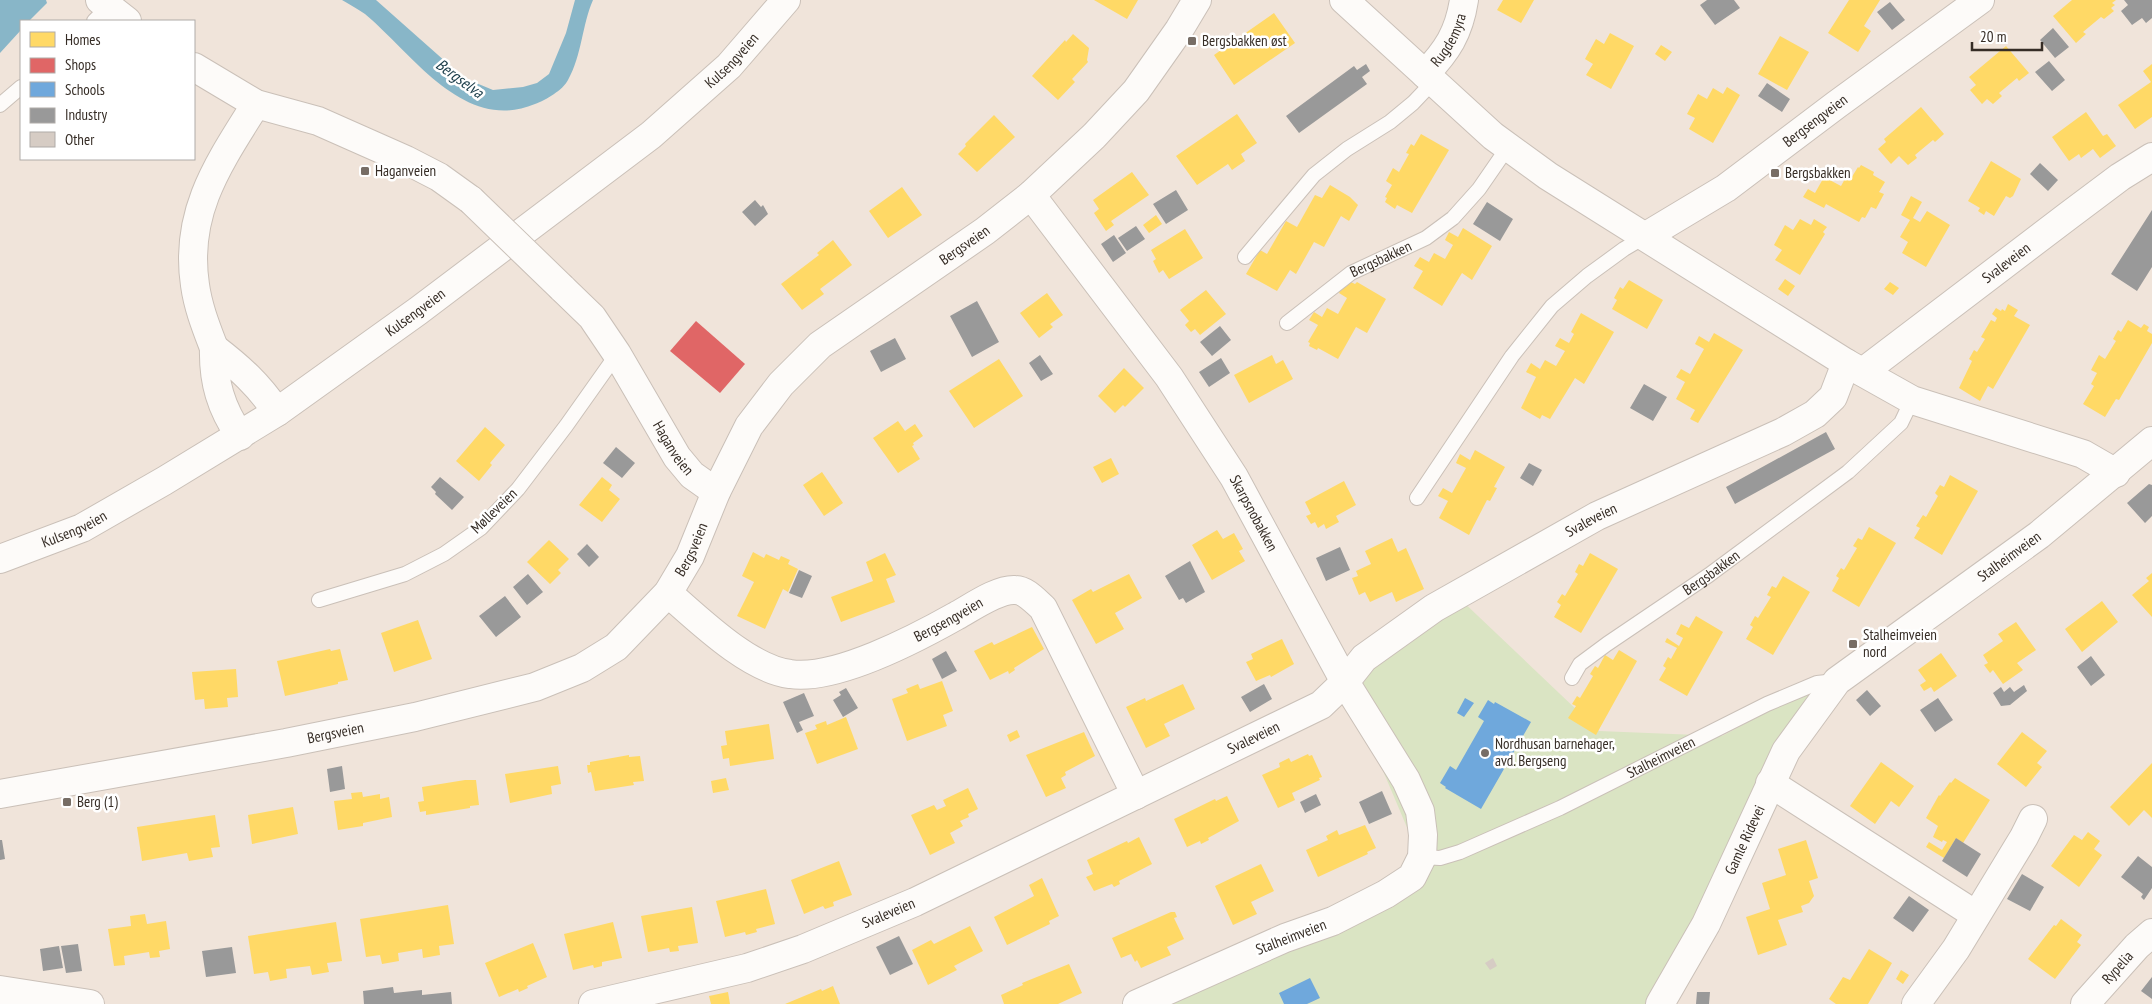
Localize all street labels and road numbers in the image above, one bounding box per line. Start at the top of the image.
street label: Rugdemyra [1426,11,1470,70]
street label: Kulsengveien [701,29,762,92]
street label: Bergsengveien [1779,90,1851,151]
street label: Bergsveien [935,221,993,269]
street label: Bergsbakken [1347,236,1414,281]
street label: Svaleveien [1978,238,2034,287]
street label: Kulsengveien [381,284,449,340]
street label: Haganveien [649,417,698,479]
street label: Skarpsnobakken [1226,472,1282,555]
street label: Mølleveien [467,484,521,537]
street label: Svaleveien [1562,498,1620,541]
street label: Kulsengveien [39,506,110,551]
street label: Bergsveien [670,520,712,580]
street label: Stalheimveien [1973,527,2044,585]
street label: Bergsbakken [1679,546,1743,599]
street label: Bergsengveien [910,592,986,646]
street label: Svaleveien [1224,717,1283,758]
street label: Bergsveien [306,718,365,747]
street label: Stalheimveien [1623,732,1698,782]
street label: Gamle Ridevei [1720,802,1769,877]
street label: Svaleveien [859,893,918,932]
street label: Stalheimveien [1253,914,1329,959]
street label: Rypelia [2098,947,2137,988]

